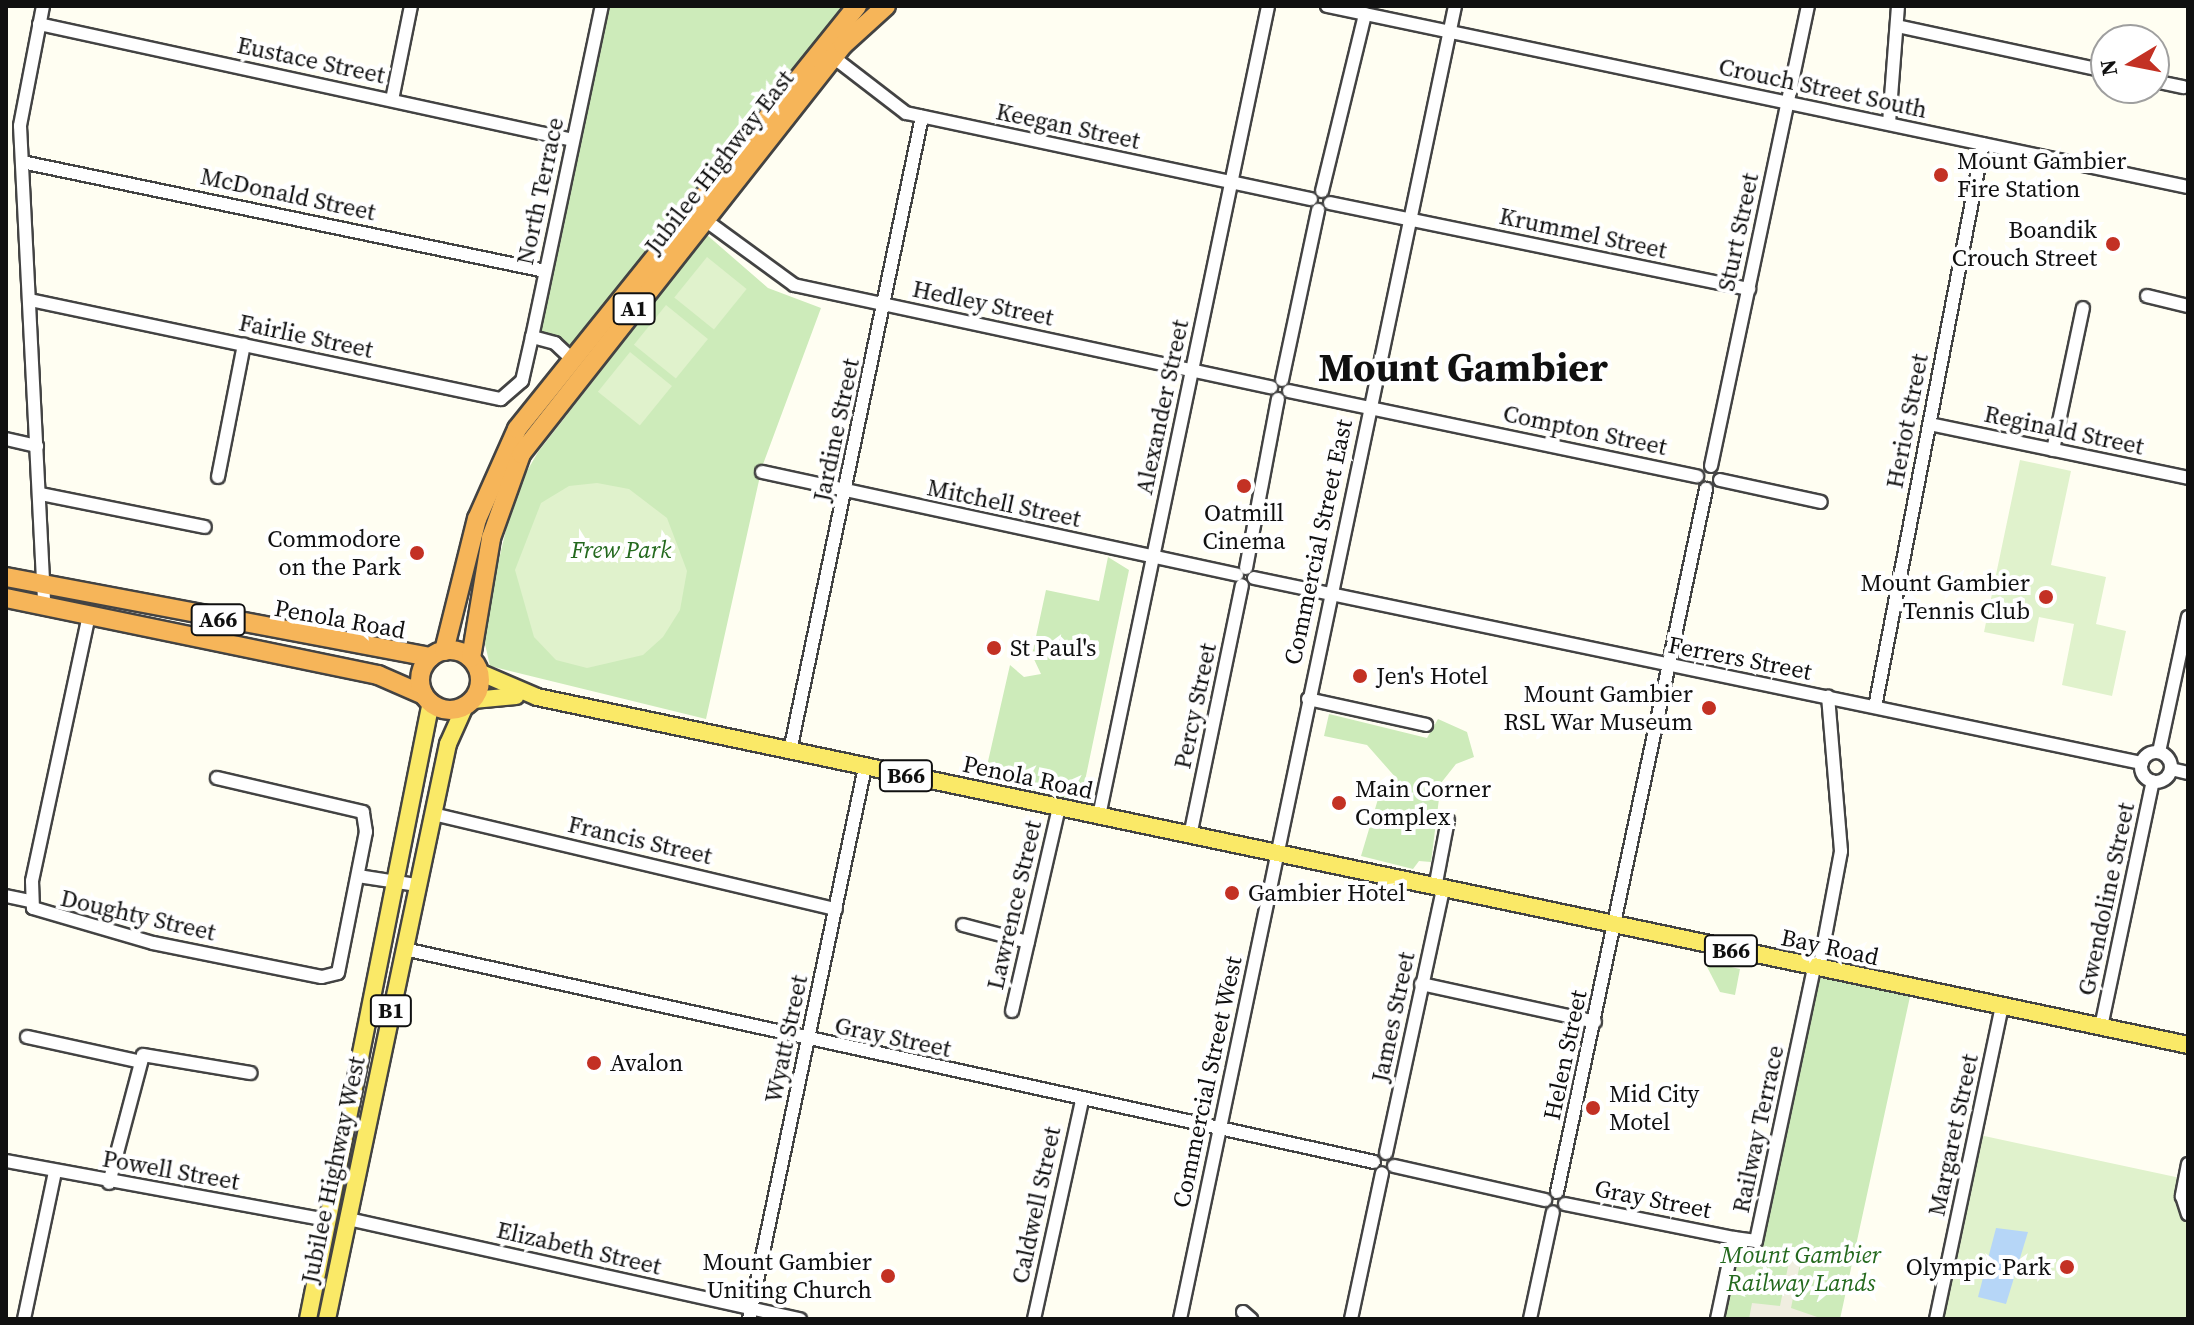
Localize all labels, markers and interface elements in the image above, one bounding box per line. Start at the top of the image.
north arrow [2090,24,2170,104]
street label: Eustace Street [235,30,387,90]
street label: Crouch Street South [1716,52,1930,124]
text: N [2092,57,2124,78]
street label: Jubilee Highway East [638,64,800,260]
street label: Keegan Street [993,97,1143,155]
street label: North Terrace [510,115,570,267]
place label: Mount Gambier Fire Station [1957,147,2126,203]
street label: McDonald Street [198,161,378,227]
marker: Mount Gambier Fire Station [1932,166,1950,184]
street label: Sturt Street [1711,170,1765,294]
street label: Krummel Street [1497,201,1669,265]
place label: Boandik Crouch Street [1952,216,2097,272]
marker: Boandik Crouch Street [2104,235,2122,253]
street label: Hedley Street [910,274,1056,332]
road number: A1 [612,291,656,327]
street label: Fairlie Street [236,308,376,364]
street label: Alexander Street [1129,317,1195,497]
district label: Mount Gambier [1318,343,1608,391]
street label: Heriot Street [1880,351,1934,491]
street label: Jardine Street [807,356,865,504]
street label: Compton Street [1501,399,1669,461]
street label: Reginald Street [1982,399,2146,461]
street label: Commercial Street East [1278,417,1358,667]
street label: Mitchell Street [925,473,1083,533]
marker: Oatmill Cinema [1235,477,1253,495]
place label: Oatmill Cinema [1203,499,1285,555]
place label: Commodore on the Park [267,525,401,581]
park label: Frew Park [571,536,671,564]
marker: Commodore on the Park [408,544,426,562]
place label: Mount Gambier Tennis Club [1861,569,2030,625]
marker: Mount Gambier Tennis Club [2037,588,2055,606]
street label: Penola Road [272,593,408,645]
road number: A66 [190,602,246,638]
street label: Ferrers Street [1666,630,1814,686]
place label: St Paul's [1010,634,1097,662]
marker: St Paul's [985,639,1003,657]
street label: Percy Street [1168,641,1222,771]
place label: Jen's Hotel [1376,662,1488,690]
marker: Jen's Hotel [1351,667,1369,685]
place label: Mount Gambier RSL War Museum [1503,680,1693,736]
marker: Mount Gambier RSL War Museum [1700,699,1718,717]
street label: Penola Road [960,749,1096,805]
road number: B66 [878,758,934,794]
place label: Main Corner Complex [1355,775,1491,831]
marker: Main Corner Complex [1330,794,1348,812]
street label: Gwendoline Street [2072,800,2140,998]
street label: Francis Street [565,809,715,871]
street label: Lawrence Street [981,818,1047,992]
place label: Gambier Hotel [1248,879,1405,907]
street label: Doughty Street [58,883,218,947]
marker: Gambier Hotel [1223,884,1241,902]
street label: Bay Road [1778,923,1882,971]
road number: B66 [1703,933,1759,969]
street label: James Street [1365,949,1421,1085]
street label: Commercial Street West [1166,953,1248,1211]
street label: Wyatt Street [758,973,814,1105]
street label: Helen Street [1537,987,1593,1123]
road number: B1 [369,993,413,1029]
street label: Gray Street [832,1011,954,1063]
street label: Railway Terrace [1726,1042,1790,1216]
place label: Avalon [610,1049,683,1077]
street label: Margaret Street [1922,1051,1984,1219]
street label: Jubilee Highway West [295,1054,371,1286]
marker: Avalon [585,1054,603,1072]
place label: Mid City Motel [1609,1080,1699,1136]
marker: Mid City Motel [1584,1099,1602,1117]
street label: Caldwell Street [1005,1124,1067,1286]
street label: Powell Street [100,1144,242,1196]
street label: Gray Street [1592,1174,1714,1224]
street label: Elizabeth Street [494,1215,664,1281]
park label: Mount Gambier Railway Lands [1721,1241,1881,1297]
place label: Mount Gambier Uniting Church [703,1248,872,1304]
place label: Olympic Park [1906,1253,2051,1281]
marker: Olympic Park [2058,1258,2076,1276]
marker: Mount Gambier Uniting Church [879,1267,897,1285]

